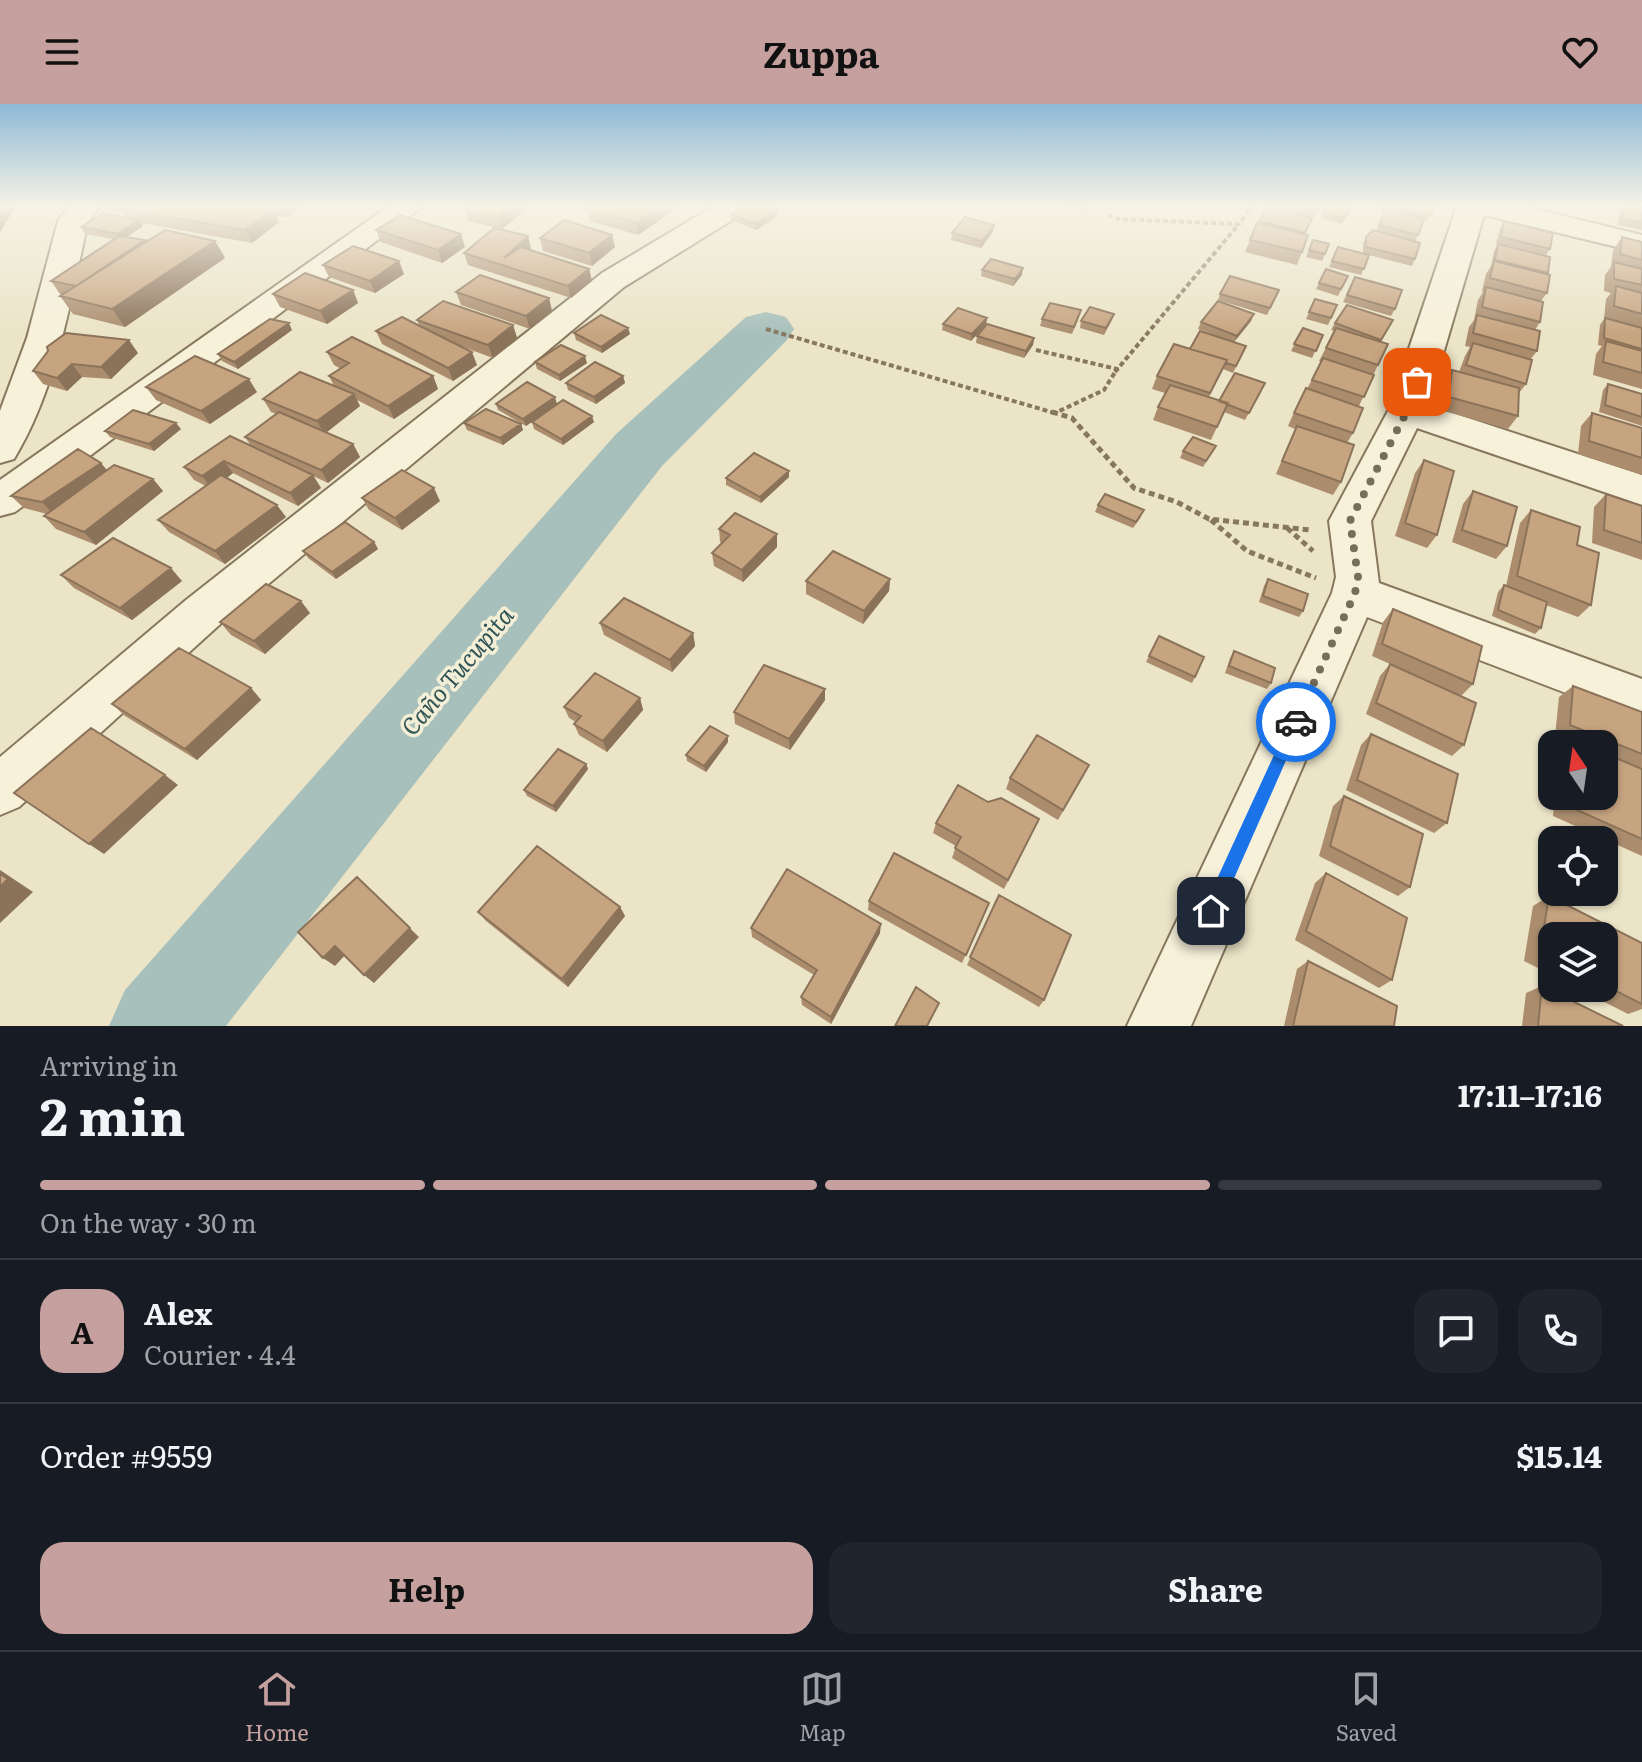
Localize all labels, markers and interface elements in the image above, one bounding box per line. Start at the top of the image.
text: Zuppa [763,26,879,79]
icon: menu [40,30,84,74]
icon: heart [1558,30,1602,74]
pin [1383,348,1451,416]
icon: bag [1395,360,1439,404]
water label: Caño Tucupita [392,598,521,742]
courier [1256,682,1336,762]
icon: car [1274,700,1318,744]
north arrow [1538,730,1618,810]
map controls [1538,730,1618,1002]
button: locate [1538,826,1618,906]
pin [1177,877,1245,945]
icon: home [1189,889,1233,933]
button: layers [1538,922,1618,1002]
text: Arriving in [40,1045,178,1084]
text: 17:11–17:16 [1458,1072,1602,1116]
text: 2 min [40,1075,185,1152]
text: On the way · 30 m [40,1202,257,1241]
button: chat [1414,1289,1498,1373]
button: phone [1518,1289,1602,1373]
text: Alex [144,1290,212,1334]
text: A [71,1309,93,1353]
text: Courier · 4.4 [144,1334,296,1373]
text: Order #9559 [40,1433,212,1477]
text: $15.14 [1516,1433,1602,1477]
button: Help [40,1542,813,1634]
button: Share [829,1542,1602,1634]
tab: Home [245,1667,309,1748]
tab: Map [799,1667,846,1748]
tab: Saved [1336,1667,1397,1748]

